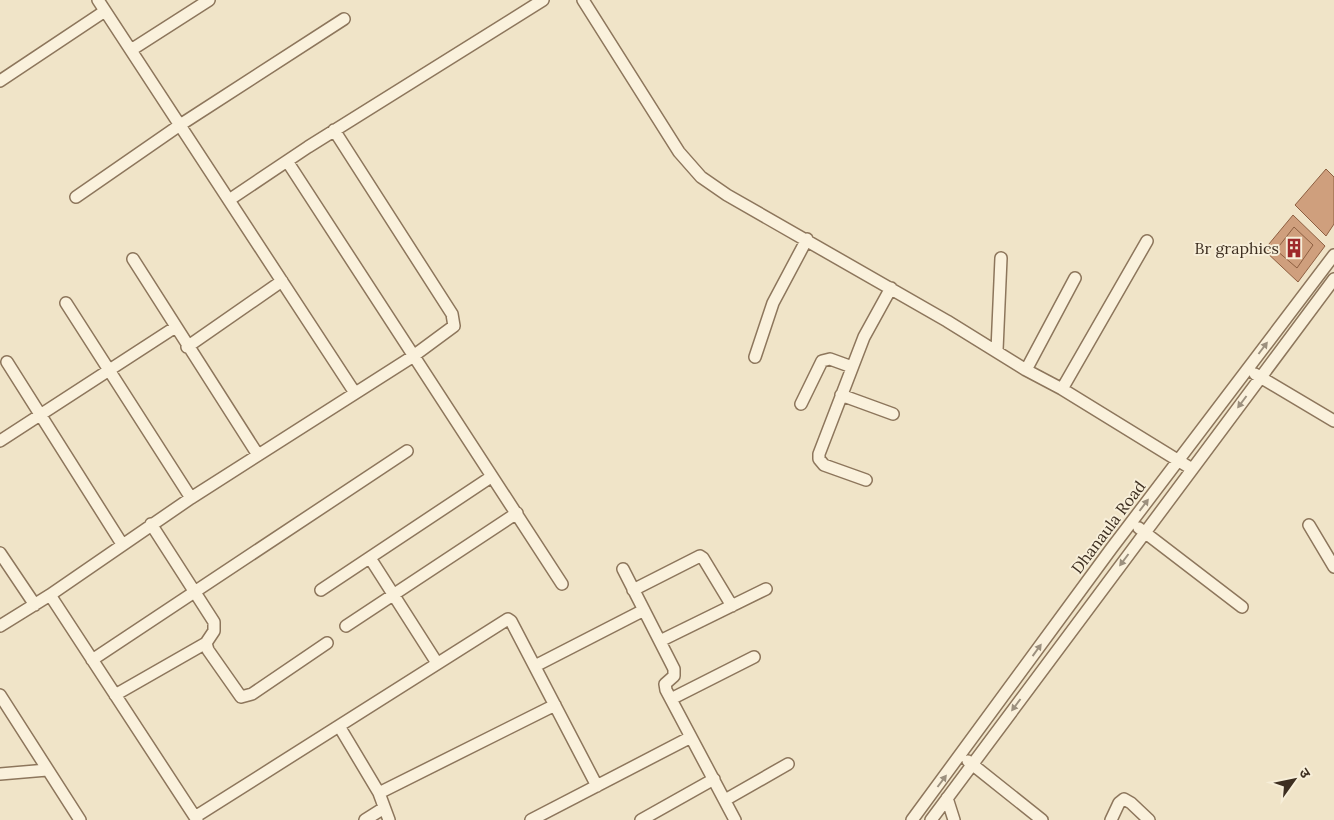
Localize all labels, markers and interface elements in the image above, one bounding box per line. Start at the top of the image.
building icon: Br graphics [1283,237,1305,259]
place label: Br graphics [1195,238,1279,258]
one-way arrow [1258,342,1269,355]
one-way arrow [1236,395,1247,408]
street label: Dhanaula Road [1067,476,1150,577]
one-way arrow [1139,498,1149,512]
one-way arrow [1118,553,1129,566]
one-way arrow [1032,644,1043,657]
one-way arrow [1011,698,1022,711]
north arrow [1269,755,1319,805]
text: उ [1295,765,1315,782]
one-way arrow [936,775,947,788]

